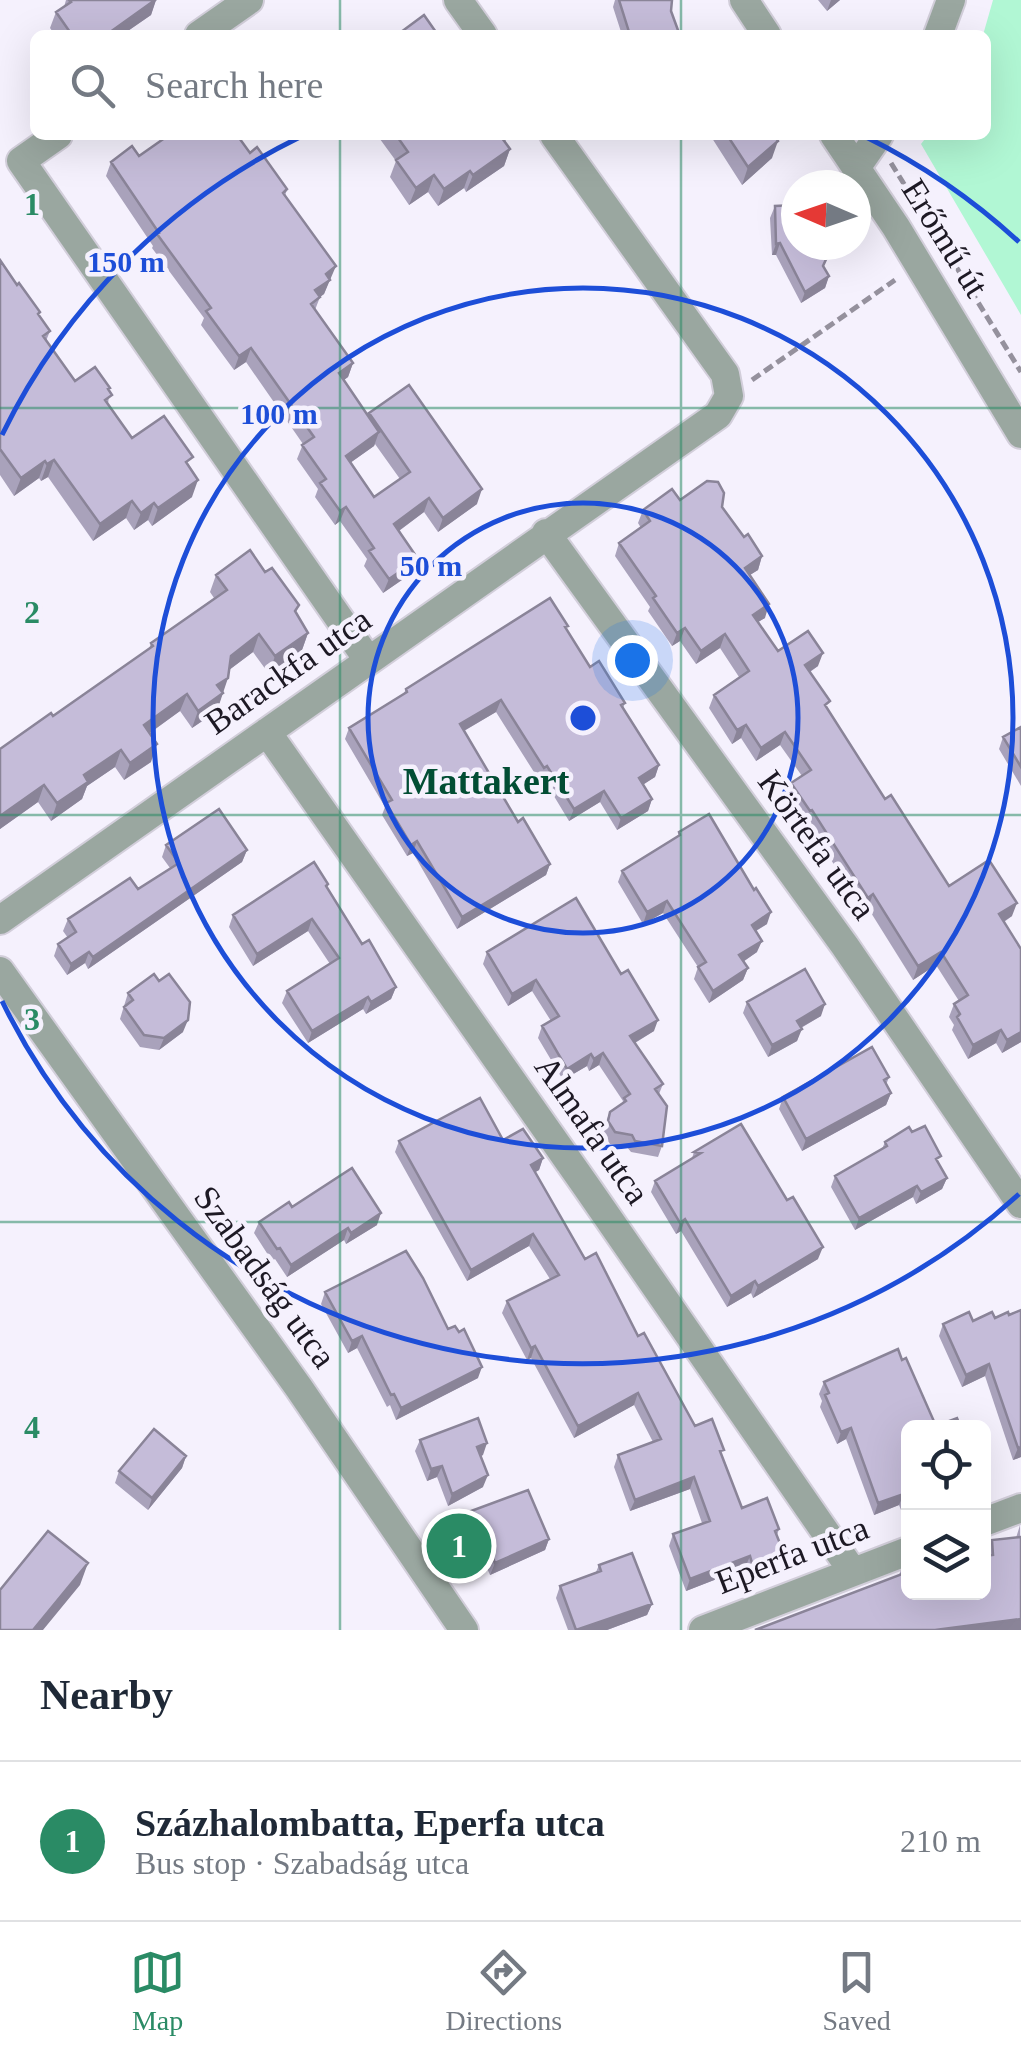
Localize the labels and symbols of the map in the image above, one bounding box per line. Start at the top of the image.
north arrow [781,170,871,260]
street label: Erőmű út [894,172,996,304]
text: 1 [24,186,40,222]
text: 150 m [87,245,165,278]
text: 100 m [240,397,318,430]
text: 50 m [400,549,462,582]
text: 2 [24,594,40,630]
street label: Barackfa utca [198,599,379,742]
your location [607,635,658,686]
centre of rings [565,700,601,736]
district label: Mattakert [403,760,570,802]
street label: Körtefa utca [750,763,884,927]
text: 3 [24,1001,40,1037]
street label: Almafa utca [527,1048,658,1212]
street label: Szabadság utca [186,1179,344,1376]
text: 4 [24,1409,40,1445]
pin: 1 [426,1508,492,1584]
street label: Eperfa utca [710,1508,874,1602]

